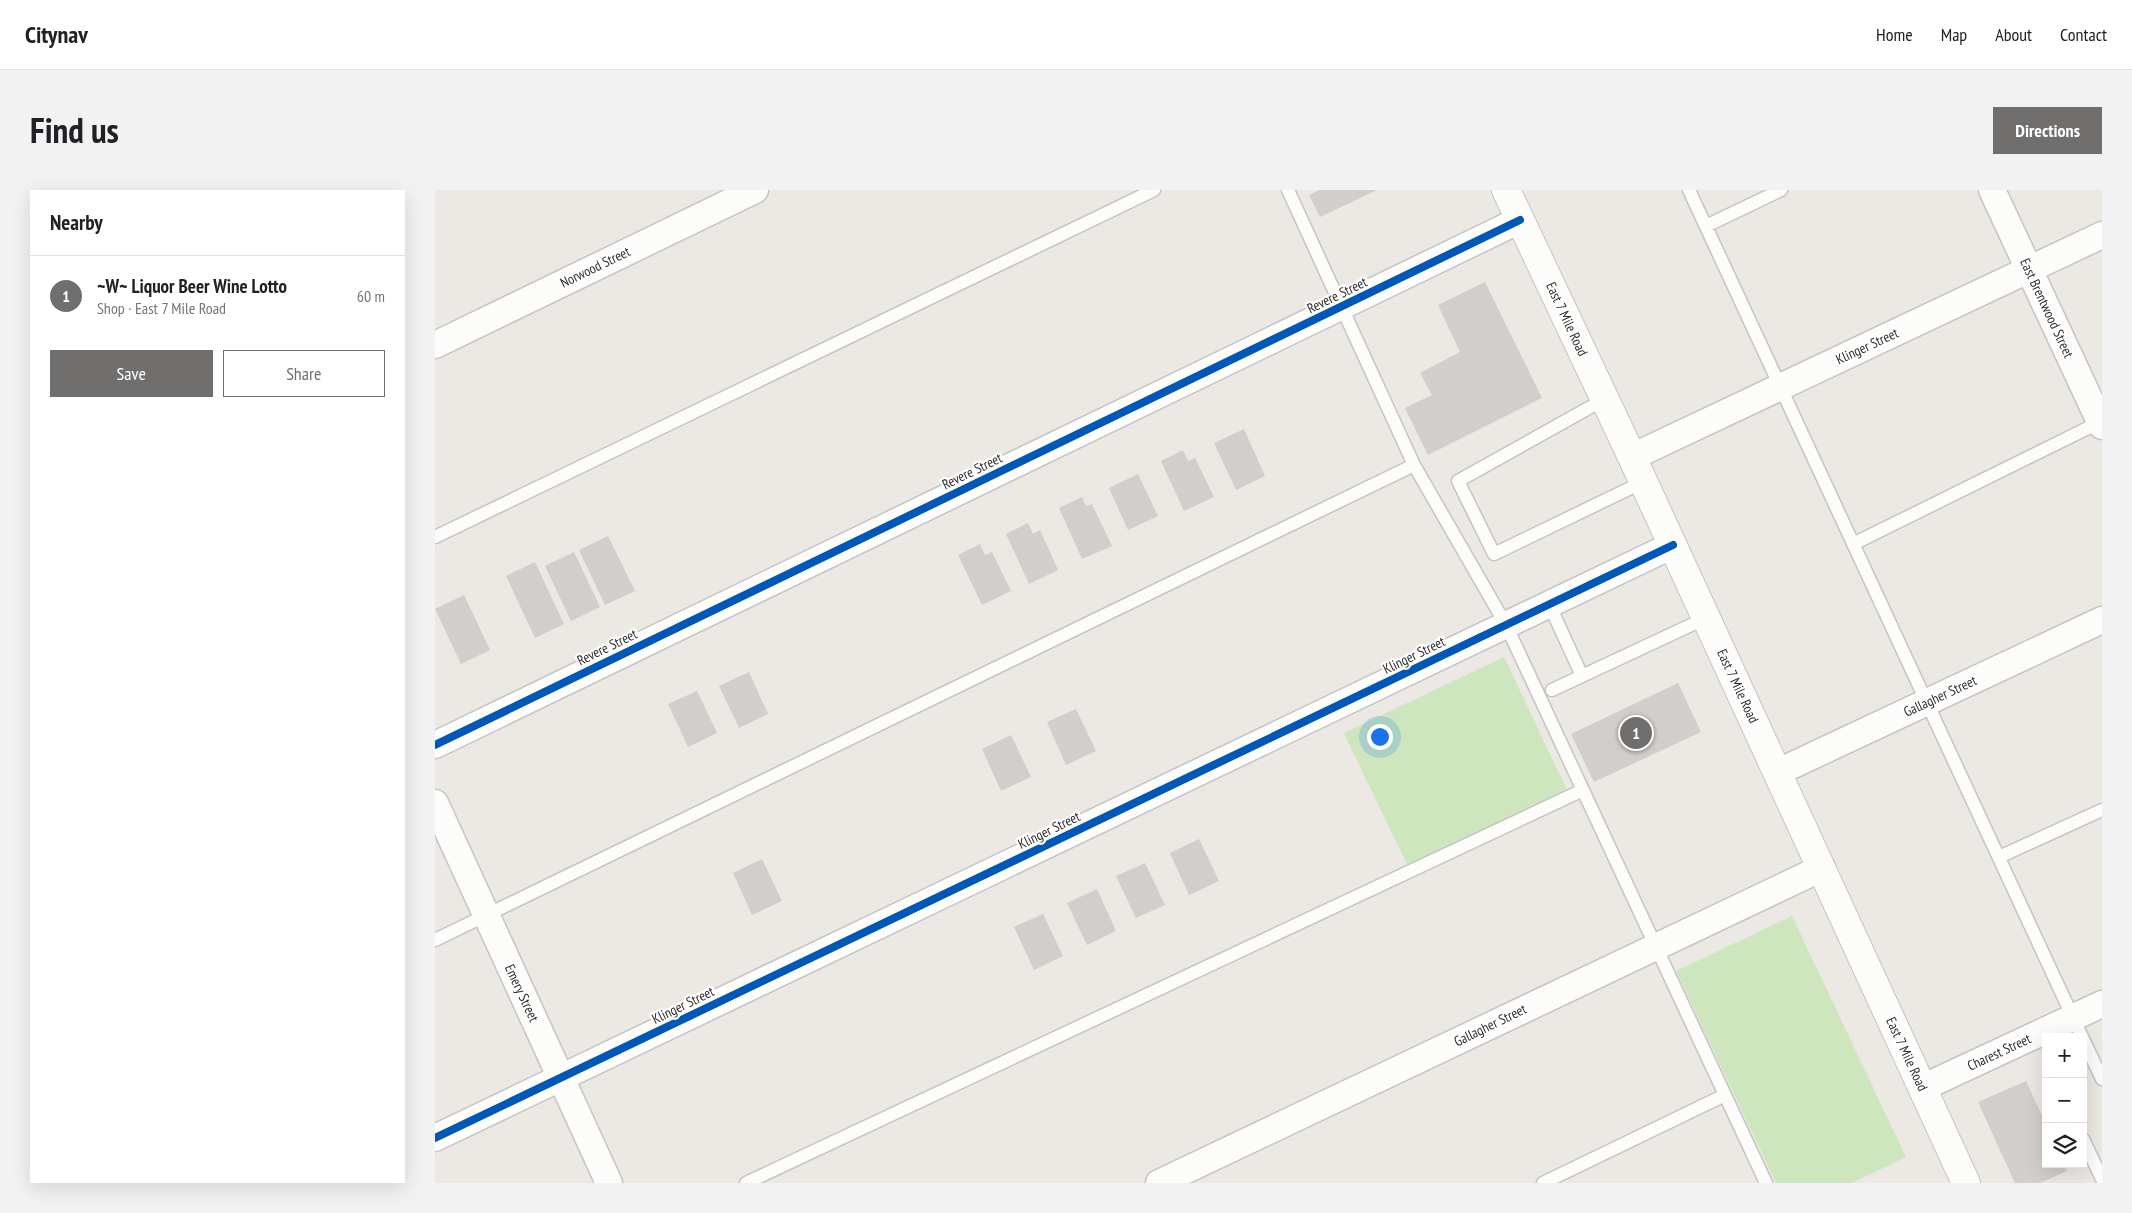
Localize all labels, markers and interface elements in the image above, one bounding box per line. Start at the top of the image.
text: Citynav [25,19,88,50]
text: Home [1876,23,1913,46]
text: Map [1941,23,1967,46]
text: About [1995,23,2032,46]
text: Contact [2060,23,2107,46]
text: Find us [30,107,119,153]
button: Directions [1993,107,2102,154]
text: Nearby [50,209,103,236]
street label: Norwood Street [557,242,633,292]
street label: East Brentwood Street [2016,255,2078,361]
street label: Revere Street [1304,273,1370,317]
text: ~W~ Liquor Beer Wine Lotto [97,274,287,298]
street label: East 7 Mile Road [1542,279,1592,359]
text: 1 [62,286,70,306]
text: 60 m [357,286,385,306]
text: Shop · East 7 Mile Road [97,298,226,318]
street label: Klinger Street [1833,324,1901,368]
button: Save [50,350,213,397]
button: Share [223,350,385,397]
street label: Revere Street [939,449,1005,493]
street label: Revere Street [574,625,640,669]
street label: Klinger Street [1380,632,1448,678]
street label: East 7 Mile Road [1713,646,1763,726]
street label: Gallagher Street [1901,671,1979,721]
pin: 1 [1620,714,1652,752]
your location [1367,724,1393,750]
street label: Klinger Street [1015,807,1083,853]
street label: Emery Street [501,961,543,1025]
street label: Klinger Street [649,982,717,1028]
street label: Gallagher Street [1451,1000,1529,1050]
street label: East 7 Mile Road [1882,1014,1932,1094]
street label: Charest Street [1964,1029,2034,1075]
map controls [2042,1033,2087,1168]
button: + [2042,1033,2087,1078]
button: − [2042,1078,2087,1123]
button: layers [2042,1123,2087,1168]

